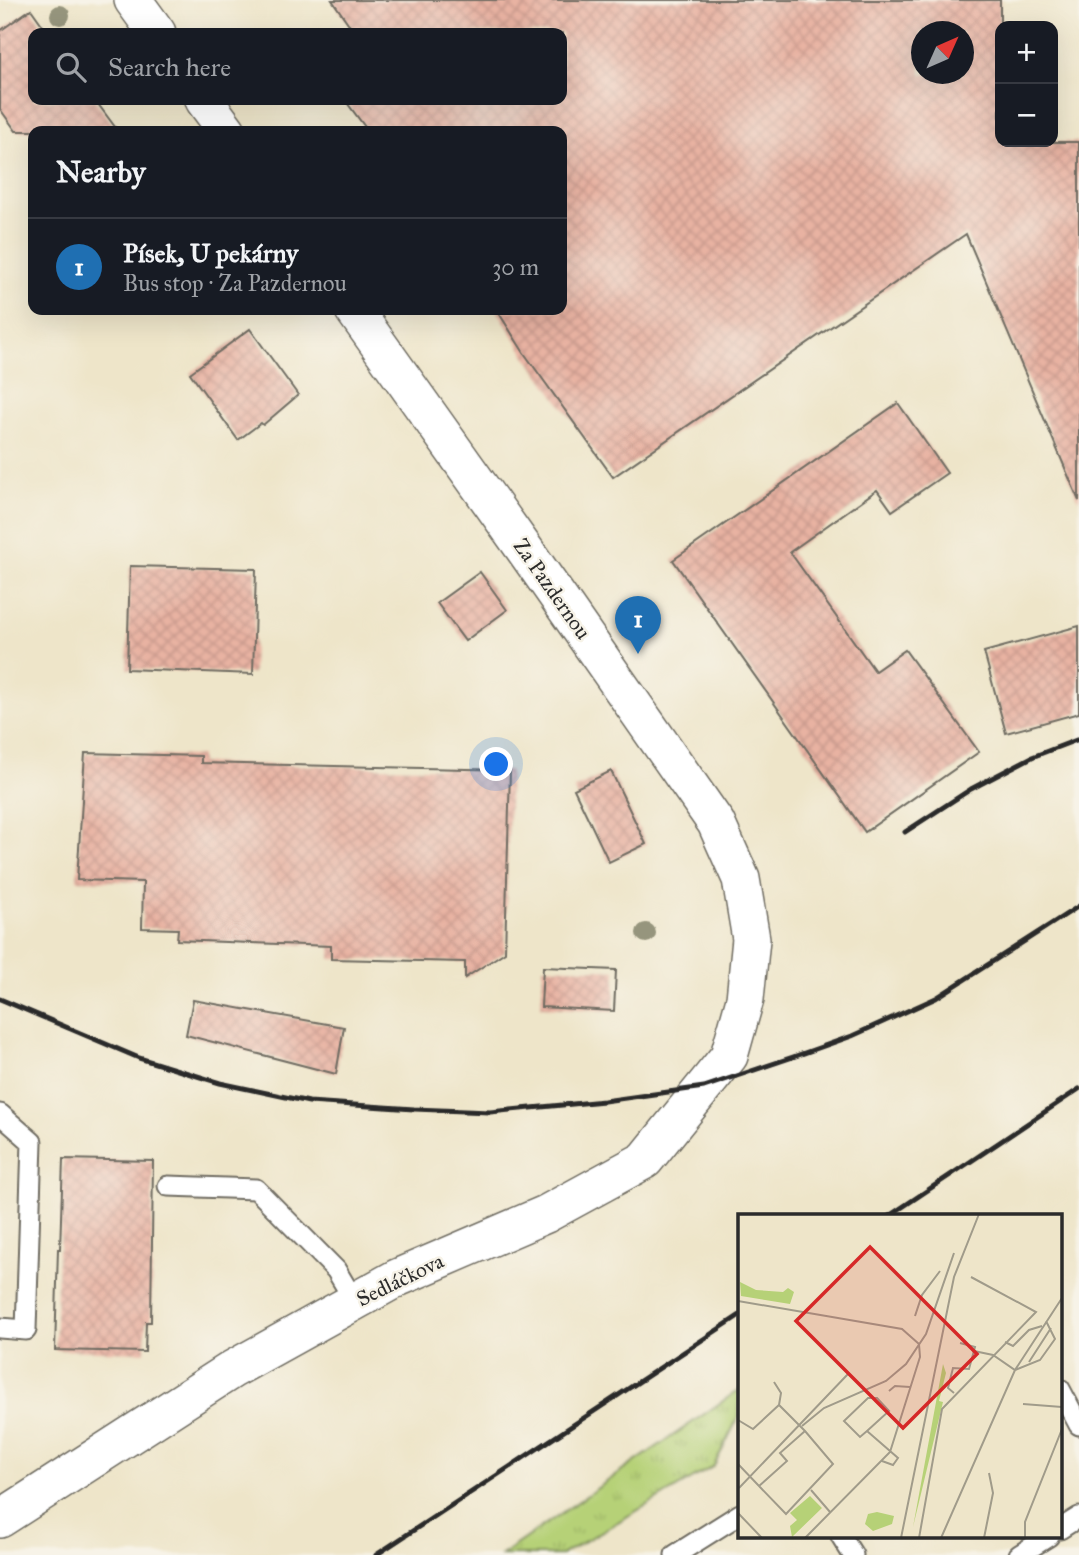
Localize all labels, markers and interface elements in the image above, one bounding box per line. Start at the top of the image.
north arrow [911,21,974,84]
map controls [995,21,1058,147]
button: + [995,21,1058,84]
search box [28,28,567,105]
icon: search [52,48,90,86]
text: Search here [108,51,231,83]
button: − [995,84,1058,147]
text: Nearby [56,154,146,190]
text: Písek, U pekárny [123,237,298,269]
text: 1 [74,253,84,281]
text: 30 m [492,253,539,281]
text: Bus stop · Za Pazdernou [123,269,347,297]
street label: Za Pazdernou [508,534,596,644]
pin: 1 [615,596,661,654]
your location [479,747,513,781]
inset map [738,1214,1062,1538]
street label: Sedláčkova [352,1248,448,1312]

